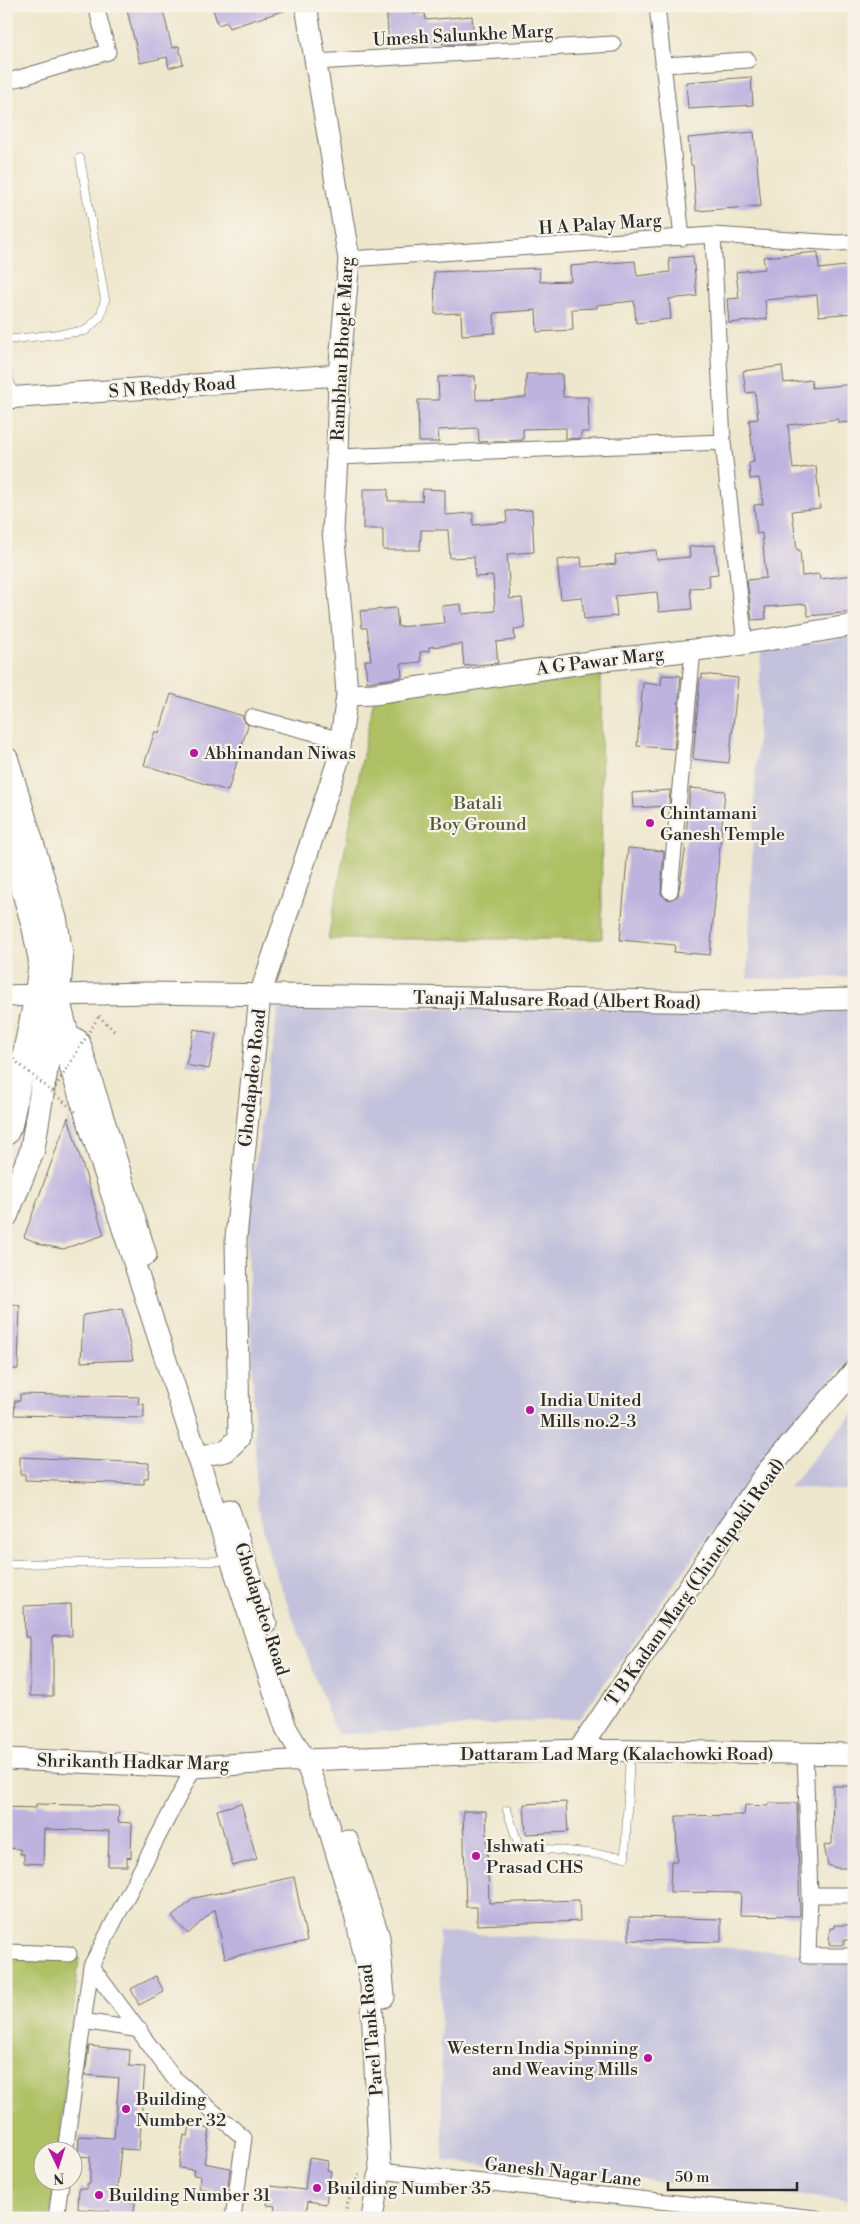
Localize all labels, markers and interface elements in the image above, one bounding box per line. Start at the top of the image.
street label: Umesh Salunkhe Marg [372,19,555,52]
street label: H A Palay Marg [538,209,663,240]
street label: Rambhau Bhogle Marg [326,256,359,442]
street label: S N Reddy Road [108,372,237,403]
street label: A G Pawar Marg [534,642,666,681]
place label: Abhinandan Niwas [203,742,356,765]
marker: Abhinandan Niwas [188,747,200,759]
park label: Batali Boy Ground [428,792,527,836]
place label: Chintamani Ganesh Temple [660,802,785,846]
marker: Chintamani Ganesh Temple [644,817,656,829]
street label: Tanaji Malusare Road (Albert Road) [413,986,701,1015]
street label: Ghodapdeo Road [234,1007,271,1148]
place label: India United Mills no.2-3 [540,1389,642,1433]
marker: India United Mills no.2-3 [524,1404,536,1416]
street label: T B Kadam Marg (Chinchpokli Road) [601,1454,790,1711]
street label: Ghodapdeo Road [229,1540,294,1679]
street label: Dattaram Lad Marg (Kalachowki Road) [460,1743,774,1766]
street label: Shrikanth Hadkar Marg [37,1749,230,1776]
place label: Ishwati Prasad CHS [486,1835,583,1879]
marker: Ishwati Prasad CHS [470,1850,482,1862]
street label: Parel Tank Road [354,1962,389,2097]
place label: Western India Spinning and Weaving Mills [446,2037,639,2081]
marker: Western India Spinning and Weaving Mills [642,2052,654,2064]
place label: Building Number 32 [135,2088,226,2132]
marker: Building Number 32 [120,2103,132,2115]
north arrow [32,2142,82,2192]
street label: Ganesh Nagar Lane [483,2153,642,2192]
scale bar [668,2159,796,2191]
text: 50 m [675,2168,709,2187]
text: N [53,2169,65,2187]
place label: Building Number 35 [326,2177,491,2200]
marker: Building Number 35 [311,2182,323,2194]
place label: Building Number 31 [108,2184,271,2207]
marker: Building Number 31 [93,2189,105,2201]

